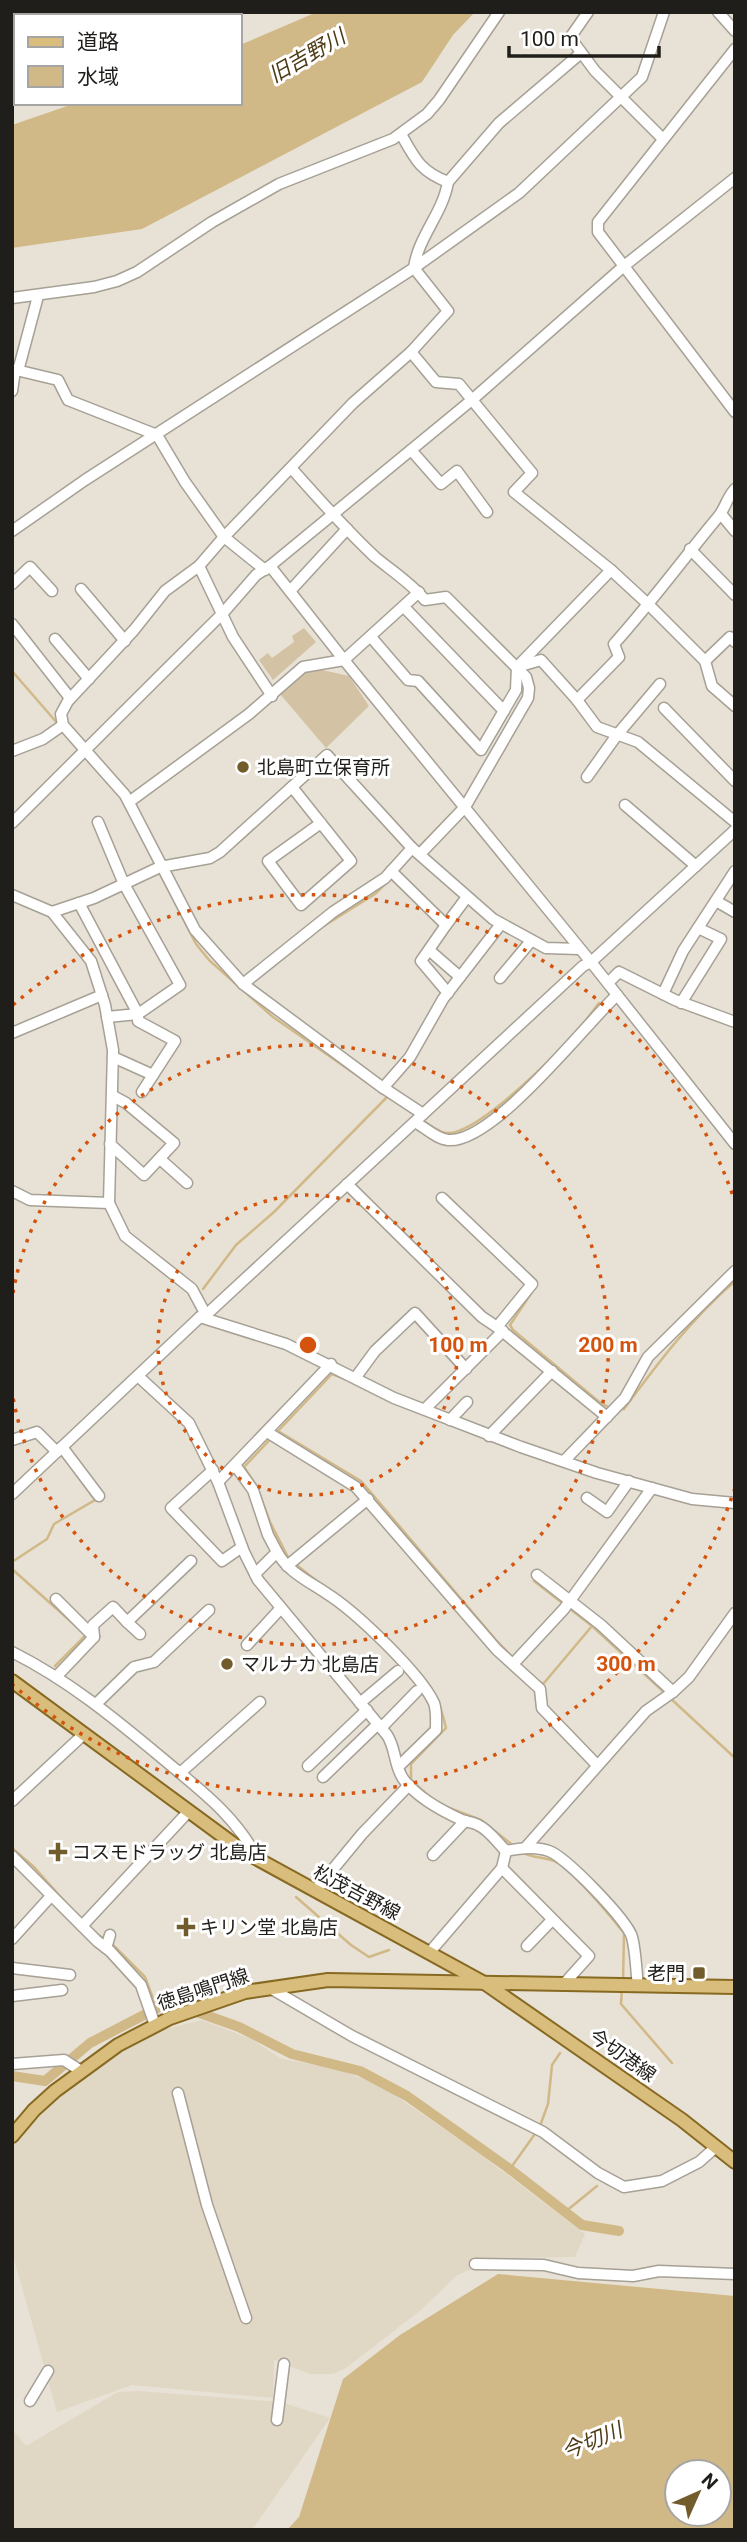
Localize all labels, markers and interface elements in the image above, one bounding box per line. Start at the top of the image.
legend [14,14,242,105]
scale bar [509,14,660,58]
water label: 旧吉野川 [265,24,351,87]
text: 100 m [520,27,579,51]
text: 道路 [77,30,119,54]
text: 水域 [77,65,119,89]
place label: 北島町立保育所 [257,756,390,779]
marker: 北島町立保育所 [235,759,251,775]
centre of rings [296,1333,320,1357]
text: 100 m [428,1333,488,1357]
text: 200 m [578,1333,638,1357]
text: 300 m [596,1652,656,1676]
place label: マルナカ 北島店 [241,1653,379,1676]
marker: マルナカ 北島店 [219,1656,235,1672]
place label: コスモドラッグ 北島店 [72,1841,267,1864]
marker: コスモドラッグ 北島店 [50,1844,66,1860]
street label: 松茂吉野線 [309,1860,404,1925]
place label: キリン堂 北島店 [200,1916,338,1939]
marker: キリン堂 北島店 [178,1919,194,1935]
place label: 老門 [647,1962,685,1985]
street label: 徳島鳴門線 [154,1964,252,2015]
marker: 老門 [691,1965,707,1981]
street label: 今切港線 [585,2024,660,2087]
water label: 今切川 [558,2417,628,2464]
north arrow [663,2458,733,2528]
text: N [697,2468,723,2494]

